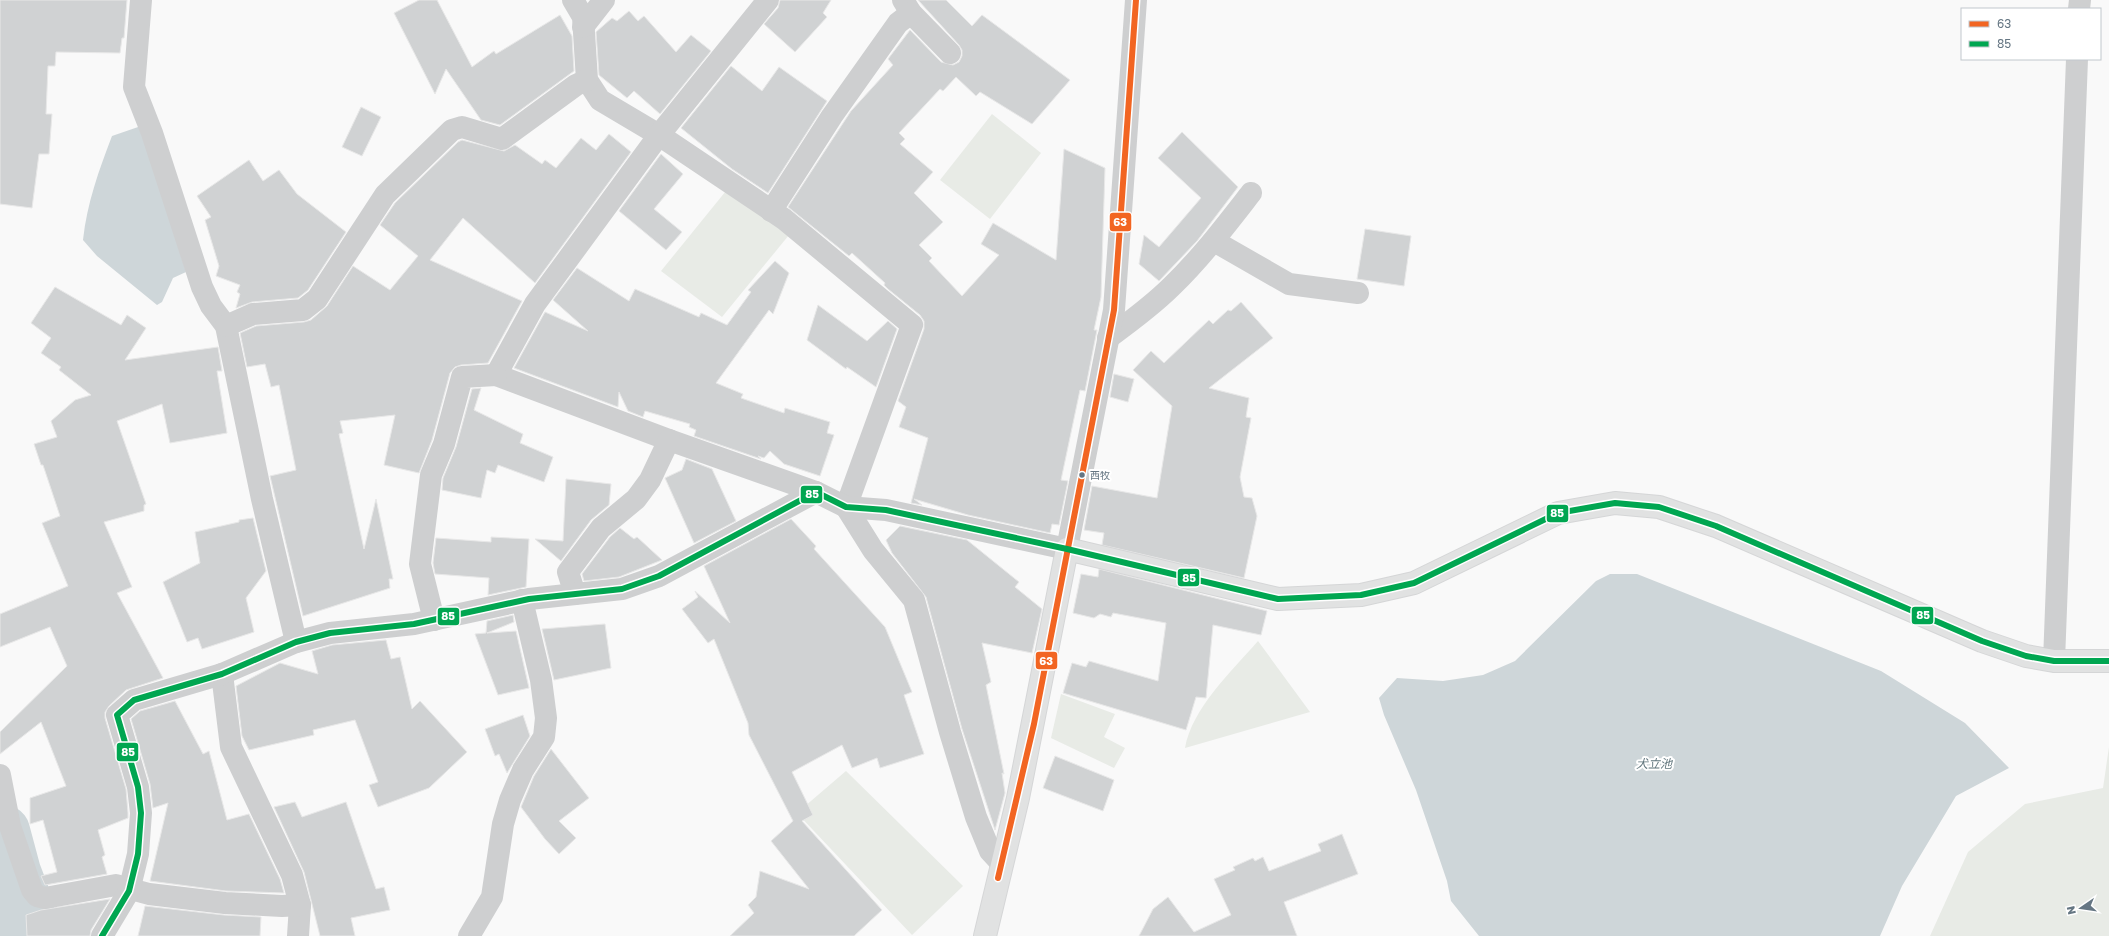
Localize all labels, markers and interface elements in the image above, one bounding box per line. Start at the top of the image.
legend [1961,8,2101,60]
text: 63 [1997,16,2011,31]
text: 85 [1997,36,2011,51]
line badge: 63 [1109,212,1132,232]
text: 63 [1113,215,1127,228]
place label: 西牧 [1090,469,1110,481]
marker: 西牧 [1077,470,1087,480]
line badge: 85 [800,485,823,504]
text: 85 [805,487,819,500]
line badge: 85 [1546,504,1569,523]
text: 85 [1550,506,1564,519]
line badge: 85 [1177,568,1200,587]
text: 85 [1182,571,1196,584]
line badge: 85 [1911,606,1934,625]
line badge: 85 [437,607,460,626]
text: 85 [1916,608,1930,621]
text: 85 [441,609,455,622]
line badge: 63 [1035,651,1058,670]
text: 63 [1039,654,1053,667]
line badge: 85 [116,742,139,762]
text: 85 [121,745,135,758]
water label: 犬立池 [1636,756,1673,771]
north arrow [2061,888,2101,928]
text: N [2063,905,2078,916]

